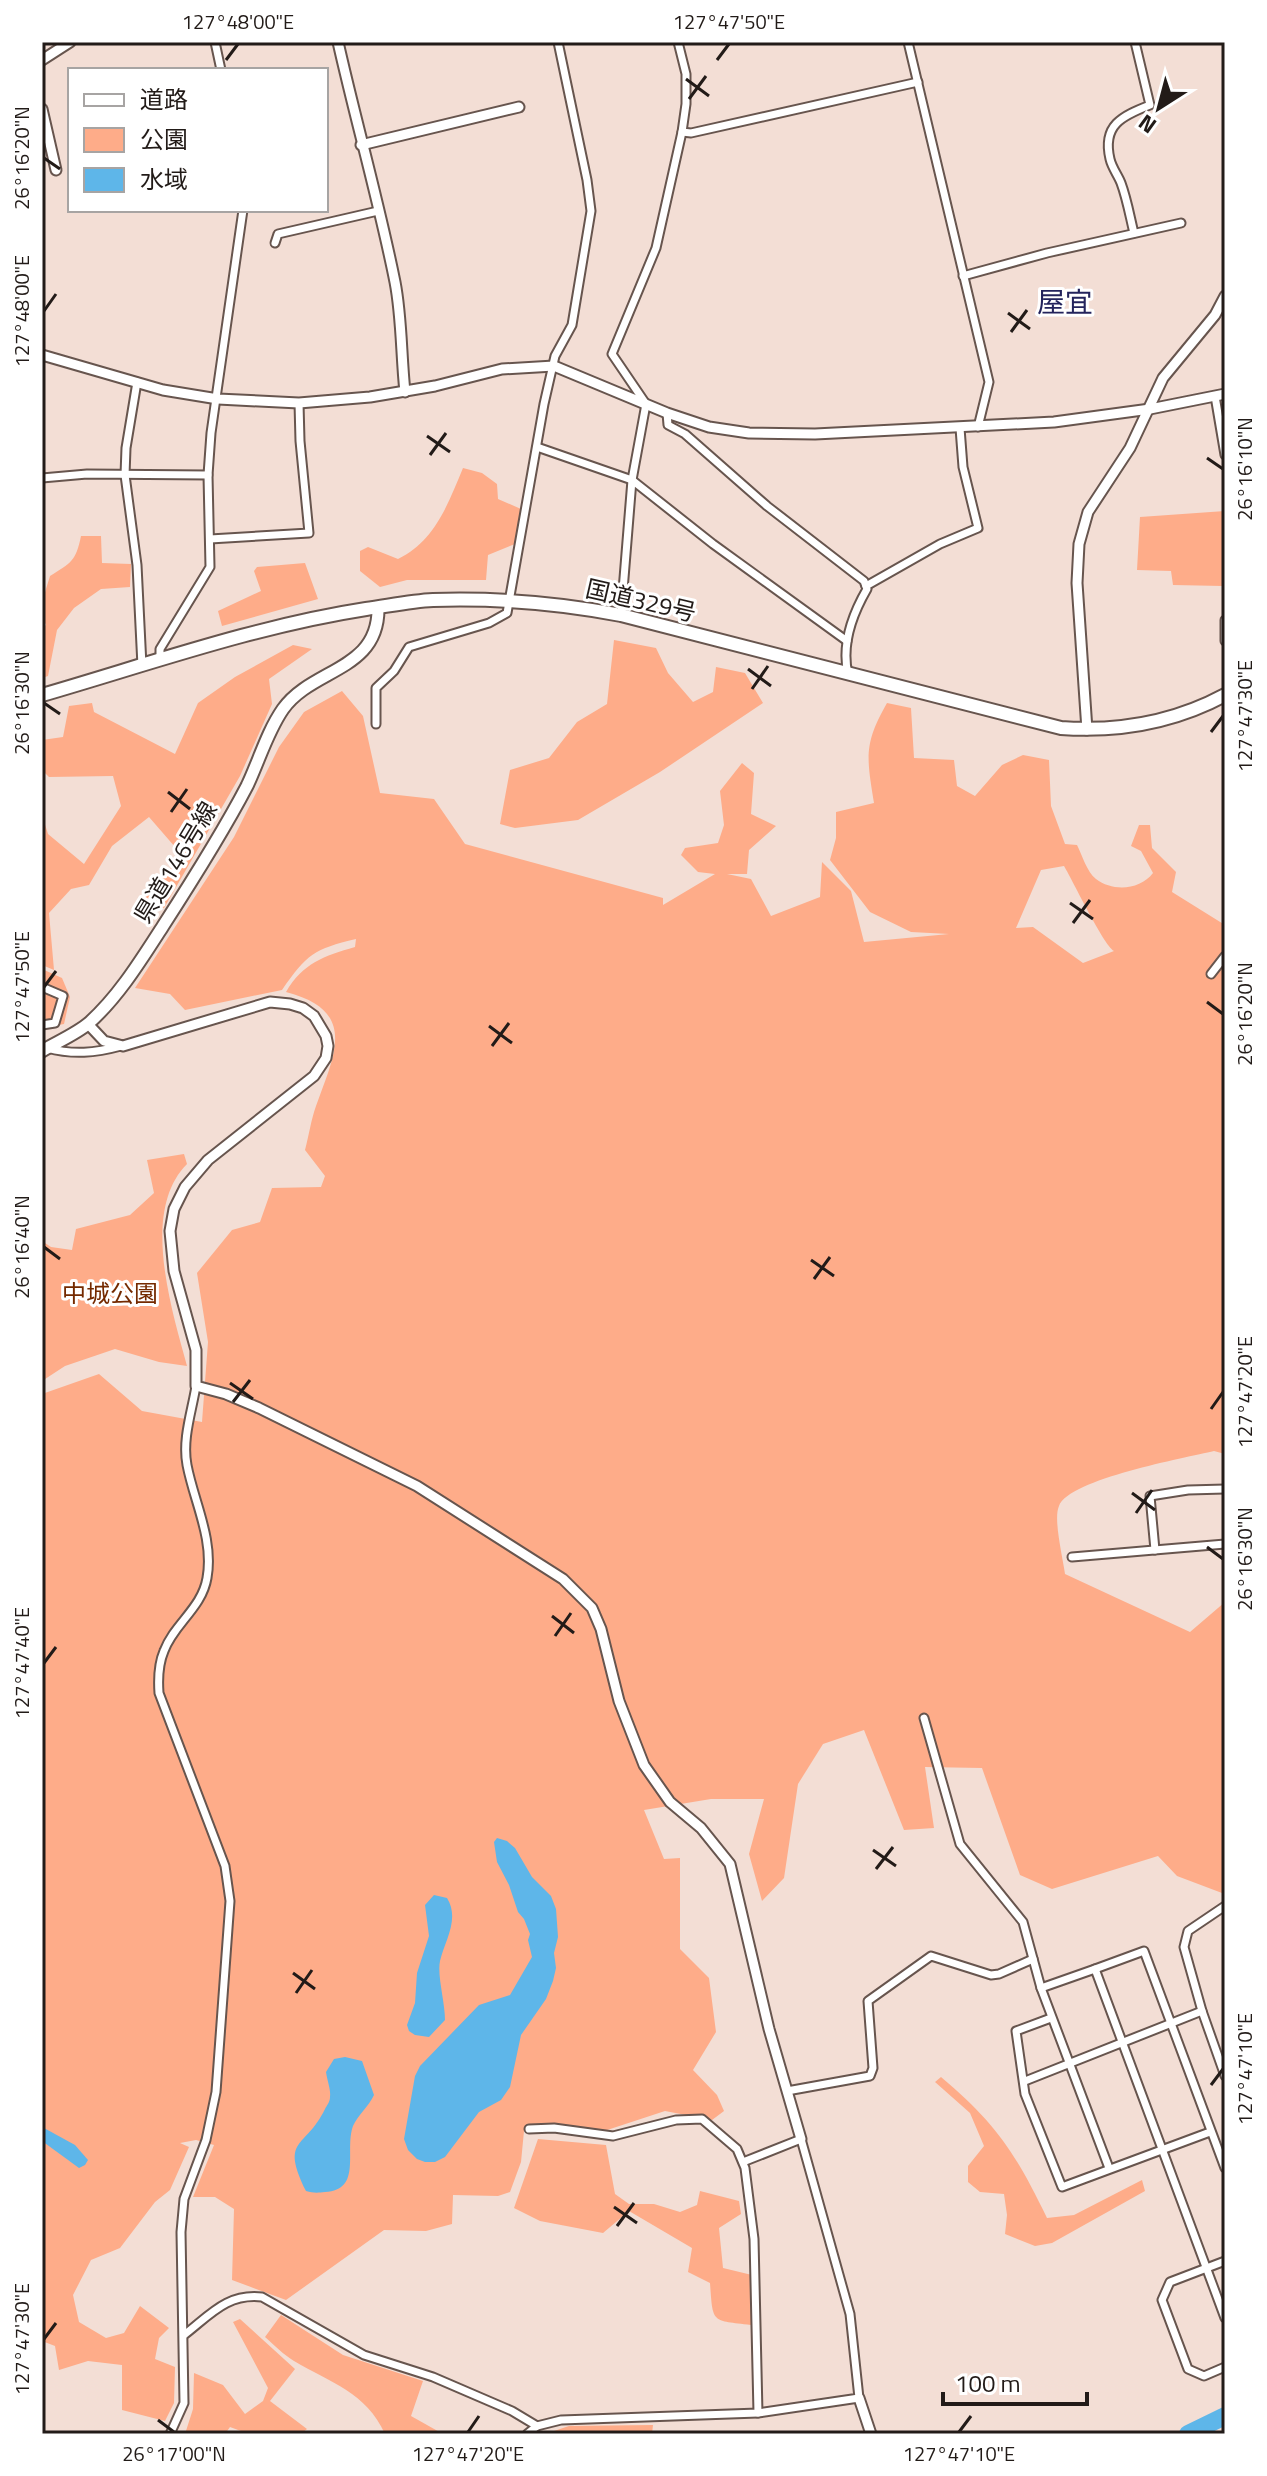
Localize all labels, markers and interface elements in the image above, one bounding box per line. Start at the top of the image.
text: 127°48'00"E [182,6,294,37]
text: 127°47'50"E [673,6,785,37]
legend [68,68,328,212]
north arrow [1119,68,1199,148]
text: 道路 [140,81,188,117]
text: 26°16'20"N [6,106,37,210]
text: N [1131,106,1163,142]
text: 公園 [140,121,188,157]
text: 水域 [140,161,188,197]
text: 127°48'00"E [6,255,37,367]
district label: 屋宜 [1037,280,1093,323]
text: 26°16'10"N [1229,417,1260,521]
street label: 国道329号 [582,570,700,630]
text: 26°16'30"N [6,651,37,755]
text: 127°47'30"E [1229,660,1260,772]
street label: 県道146号線 [124,794,226,930]
text: 127°47'50"E [6,931,37,1043]
text: 26°16'20"N [1229,962,1260,1066]
text: 26°16'40"N [6,1195,37,1299]
park label: 中城公園 [62,1275,158,1311]
text: 127°47'20"E [1229,1336,1260,1448]
text: 26°16'30"N [1229,1507,1260,1611]
text: 127°47'40"E [6,1607,37,1719]
text: 127°47'10"E [1229,2013,1260,2125]
text: 127°47'30"E [6,2283,37,2395]
scale bar [943,2356,1087,2406]
text: 100 m [955,2365,1021,2401]
text: 26°17'00"N [122,2438,226,2469]
text: 127°47'20"E [412,2438,524,2469]
text: 127°47'10"E [903,2438,1015,2469]

